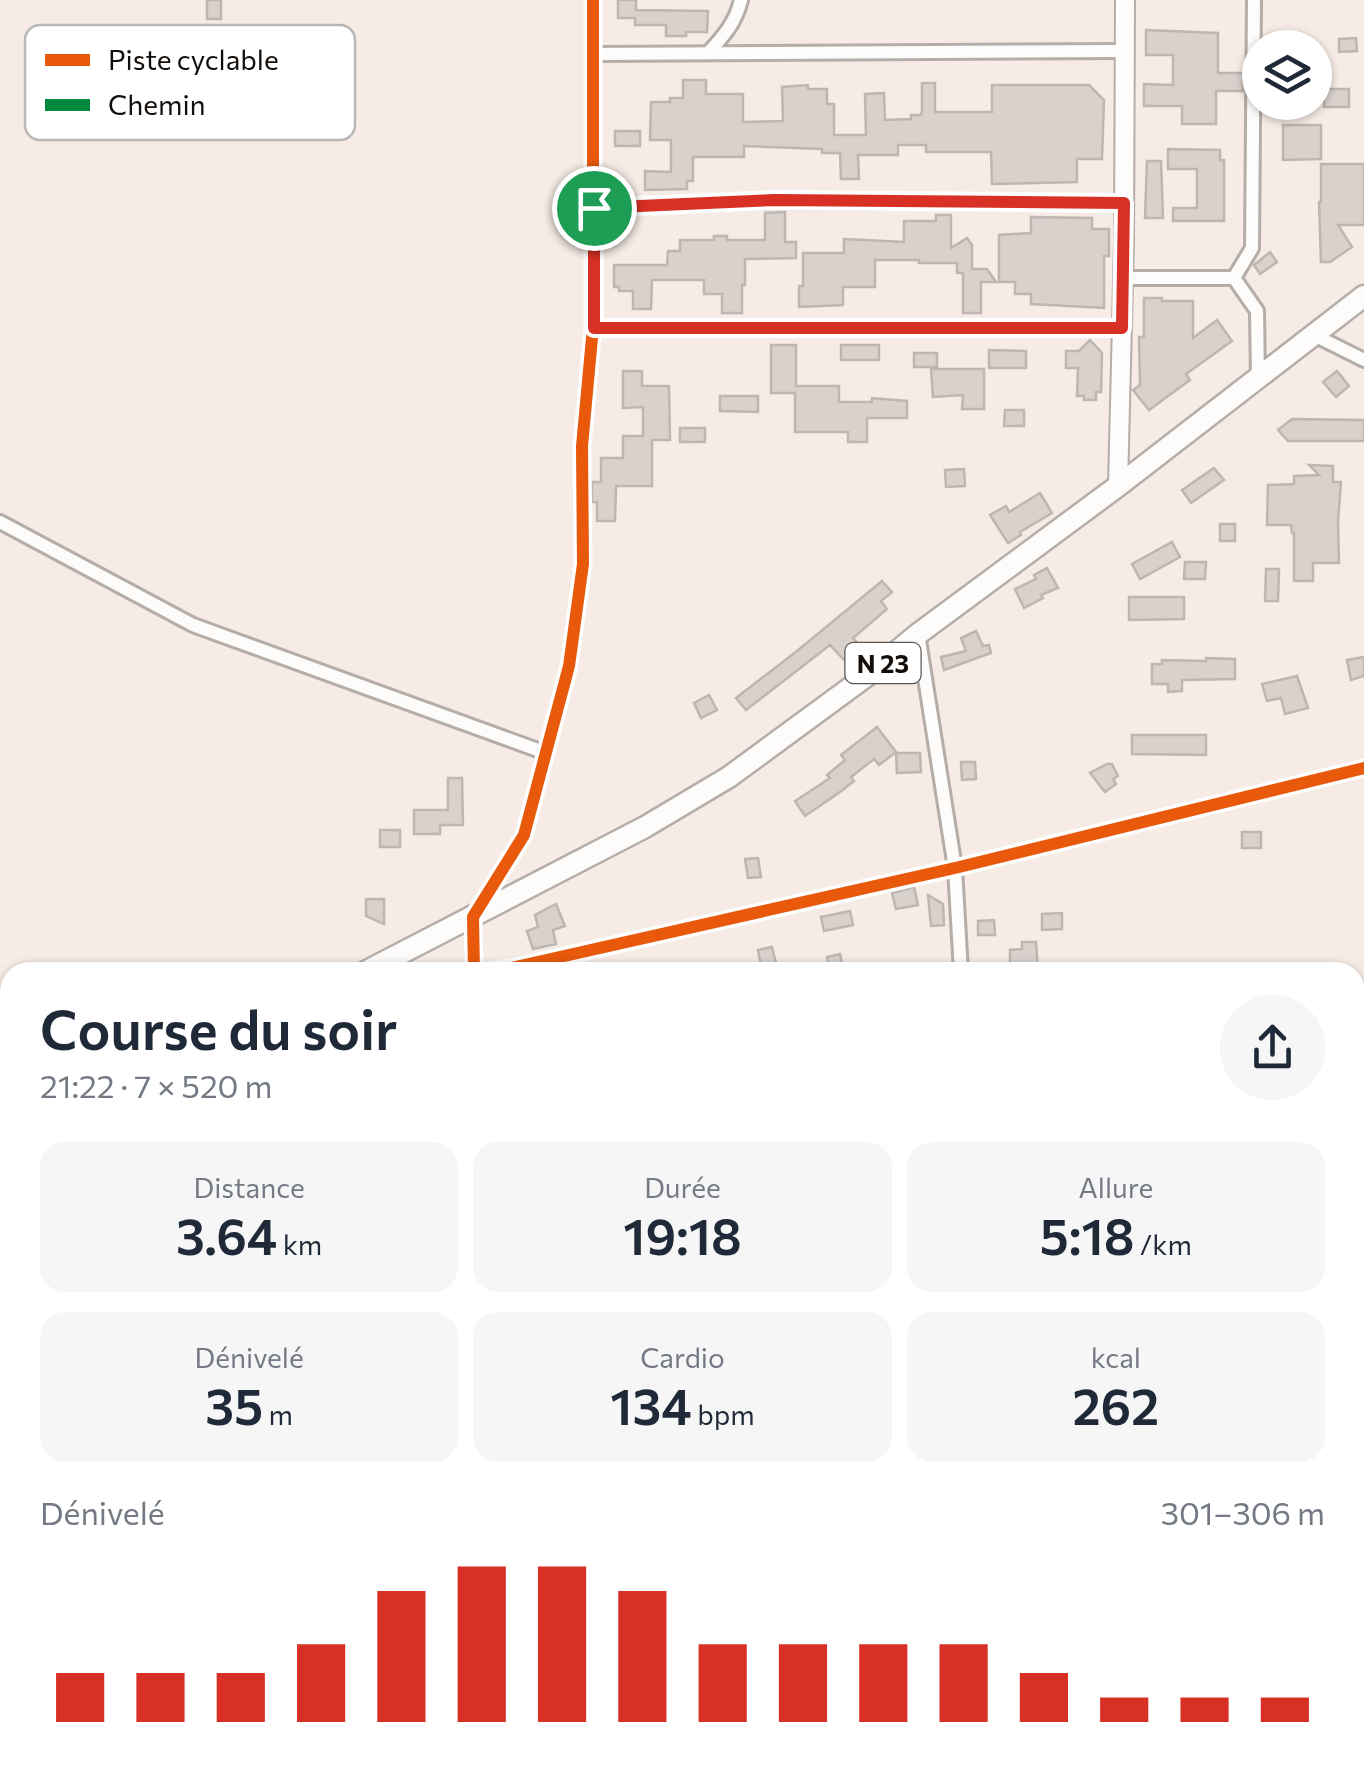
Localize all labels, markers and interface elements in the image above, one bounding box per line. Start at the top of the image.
legend [25,25,355,140]
map controls [1242,30,1332,120]
button: layers [1242,30,1332,120]
text: Piste cyclable [108,42,279,76]
text: Chemin [108,87,206,121]
pin [552,166,637,251]
icon: arrive [567,181,622,236]
road number: N 23 [846,643,920,683]
text: Course du soir [40,994,398,1061]
button: share [1220,995,1325,1100]
text: 21:22 · 7 × 520 m [40,1065,273,1105]
text: Distance [194,1170,305,1204]
text: Durée [644,1170,721,1204]
text: Allure [1079,1170,1153,1204]
text: 3.64 [176,1204,277,1265]
text: 19:18 [623,1204,742,1265]
text: 5:18 [1040,1204,1134,1265]
text: km [277,1227,322,1261]
text: /km [1134,1227,1192,1261]
text: Dénivelé [195,1340,304,1374]
text: Cardio [640,1340,725,1374]
text: kcal [1091,1340,1141,1374]
text: 35 [205,1374,263,1435]
text: 134 [610,1374,692,1435]
text: 262 [1073,1374,1159,1435]
text: m [263,1397,293,1431]
text: bpm [692,1397,755,1431]
text: Dénivelé [40,1492,165,1532]
text: 301–306 m [1161,1492,1325,1532]

